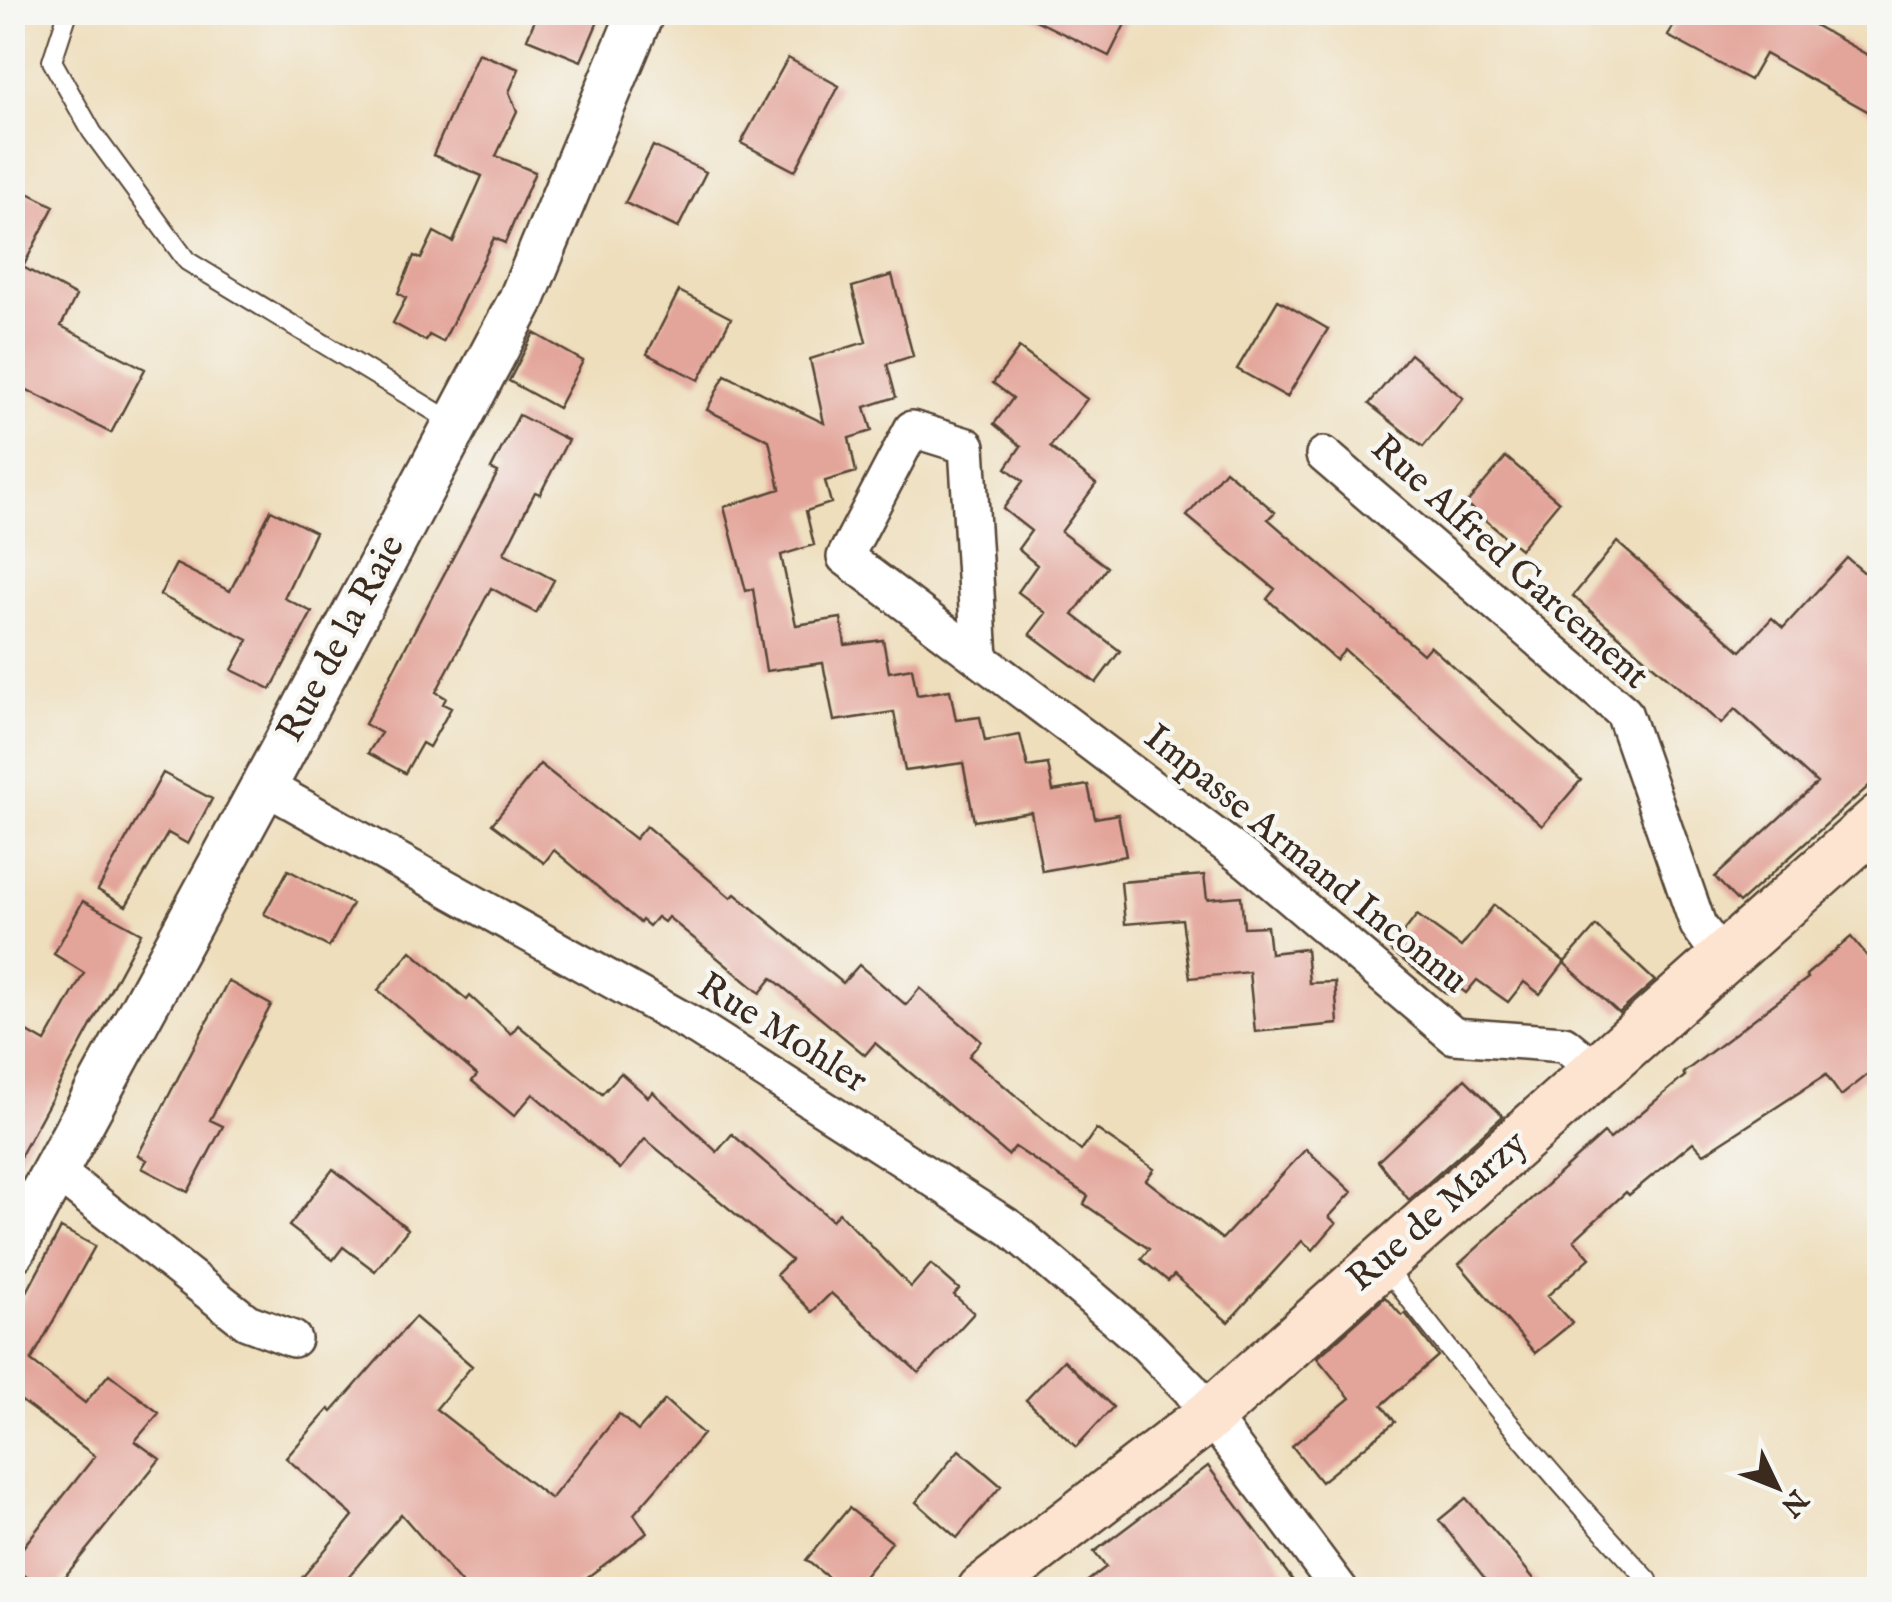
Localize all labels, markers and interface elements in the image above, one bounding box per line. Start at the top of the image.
street label: Rue Alfred Garcement [1360,425,1658,701]
street label: Rue de la Raie [267,527,417,751]
street label: Impasse Armand Inconnu [1133,715,1477,1005]
street label: Rue Mohler [688,963,876,1105]
street label: Rue de Marzy [1338,1121,1538,1303]
north arrow [1727,1437,1827,1537]
text: N [1772,1481,1815,1523]

